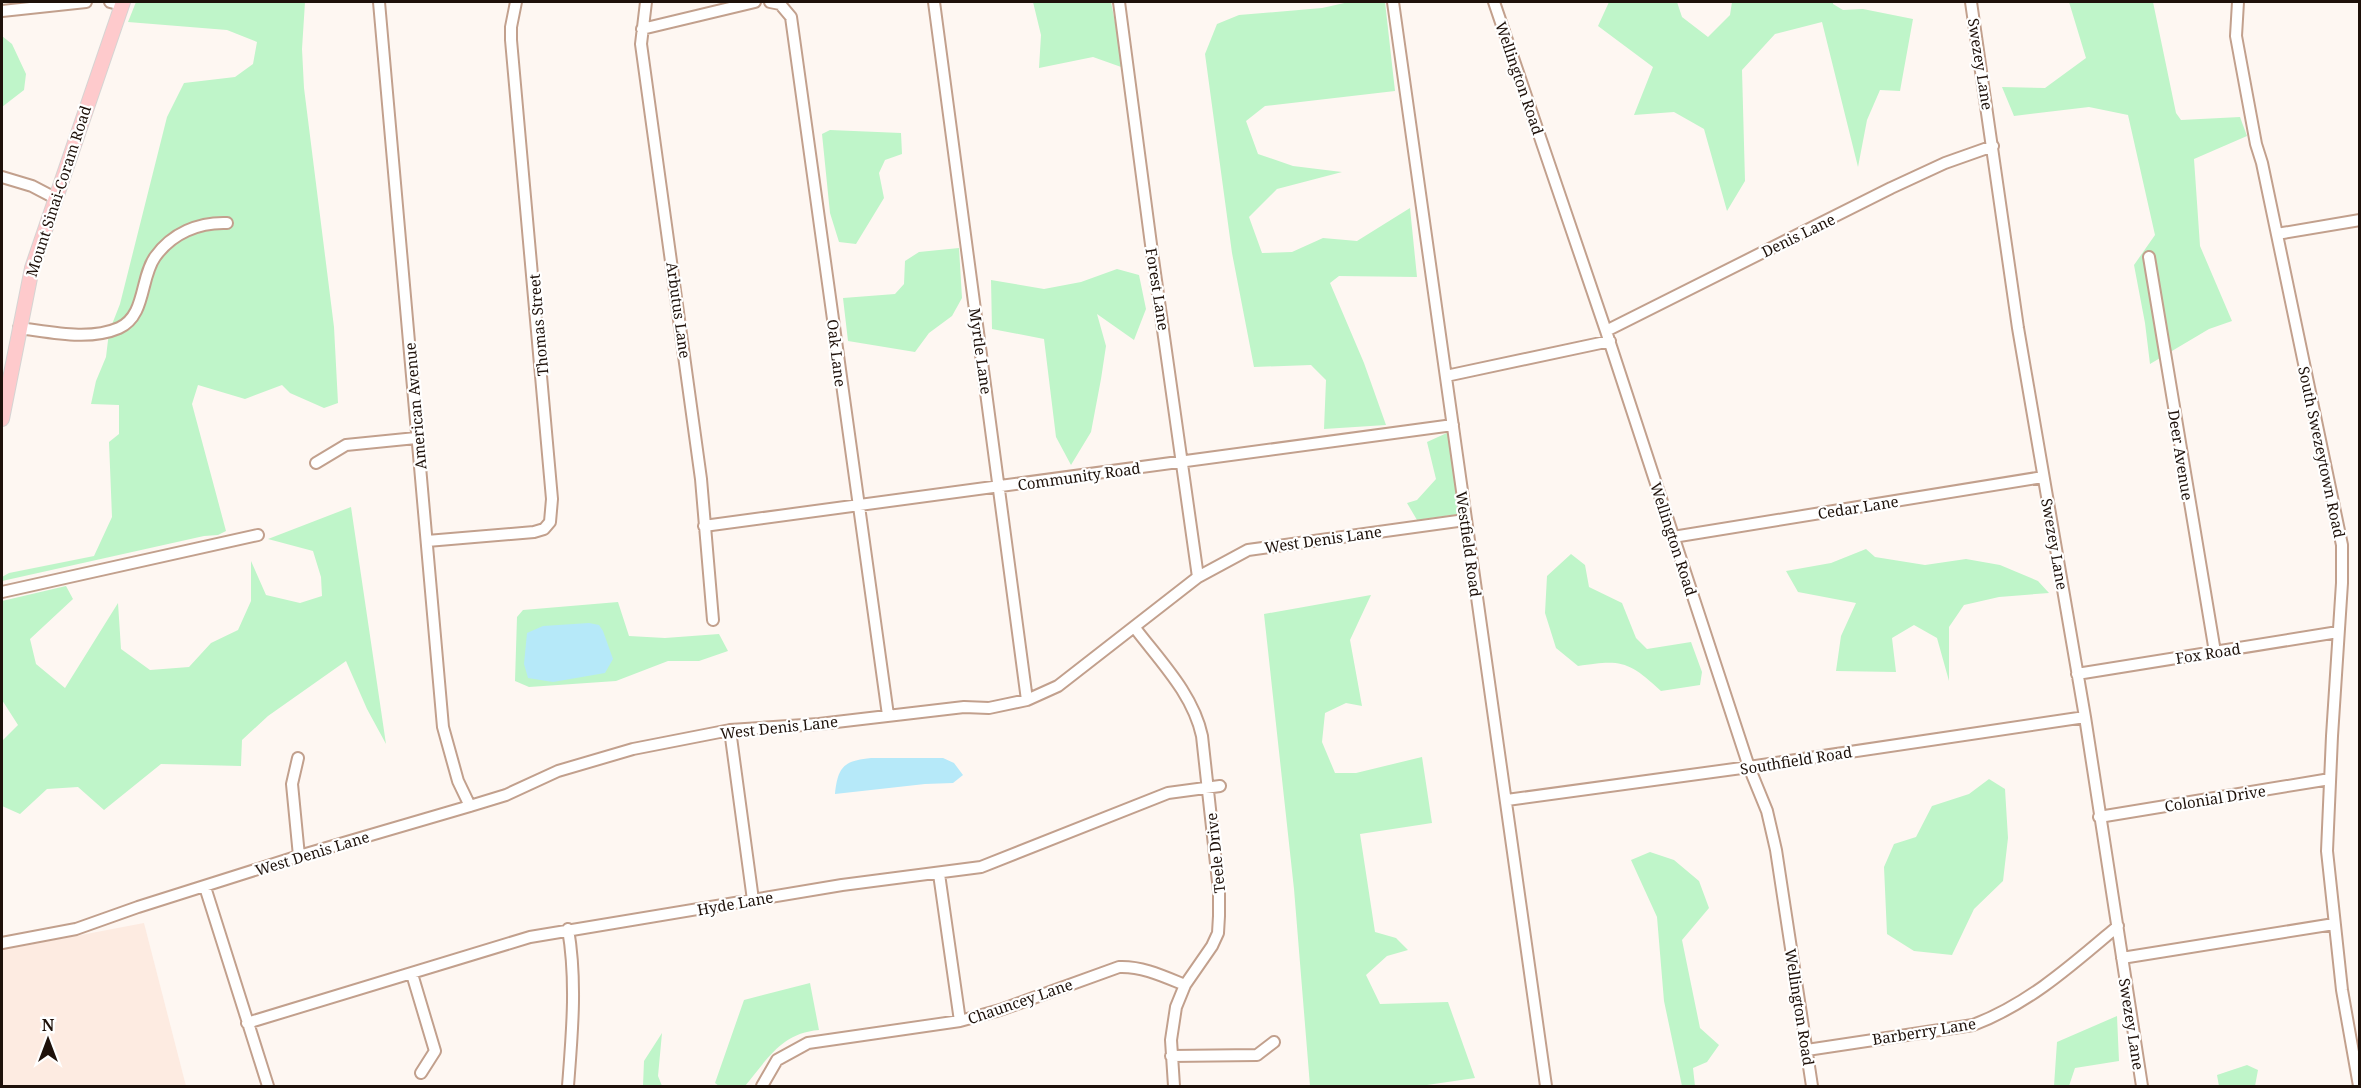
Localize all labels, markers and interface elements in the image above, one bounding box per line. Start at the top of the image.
street label: Swezey Lane [1964,17,1998,111]
street label: Wellington Road [1491,19,1549,137]
street label: Mount Sinai-Coram Road [21,103,95,279]
street label: Denis Lane [1758,209,1838,261]
street label: Forest Lane [1142,246,1174,332]
street label: Arbutus Lane [662,260,696,360]
street label: Thomas Street [524,273,552,377]
street label: Myrtle Lane [965,307,997,395]
street label: Oak Lane [823,318,851,388]
street label: American Avenue [399,342,431,470]
street label: South Swezeytown Road [2294,364,2350,540]
street label: Deer Avenue [2164,408,2198,502]
street label: Community Road [1016,457,1142,495]
street label: Wellington Road [1646,480,1702,598]
street label: Westfield Road [1452,490,1486,598]
street label: Cedar Lane [1816,491,1900,523]
street label: Swezey Lane [2037,497,2073,591]
street label: West Denis Lane [1263,521,1383,557]
street label: Fox Road [2174,638,2242,668]
street label: West Denis Lane [719,711,839,743]
street label: Southfield Road [1739,741,1853,779]
street label: Colonial Drive [2163,780,2267,816]
street label: Teele Drive [1201,812,1229,894]
street label: West Denis Lane [252,826,372,880]
street label: Hyde Lane [695,886,775,920]
street label: Wellington Road [1781,947,1819,1067]
street label: Chauncey Lane [965,974,1075,1028]
street label: Swezey Lane [2115,977,2149,1071]
north arrow [18,1010,78,1070]
street label: Barberry Lane [1871,1013,1977,1049]
text: N [42,1014,55,1036]

